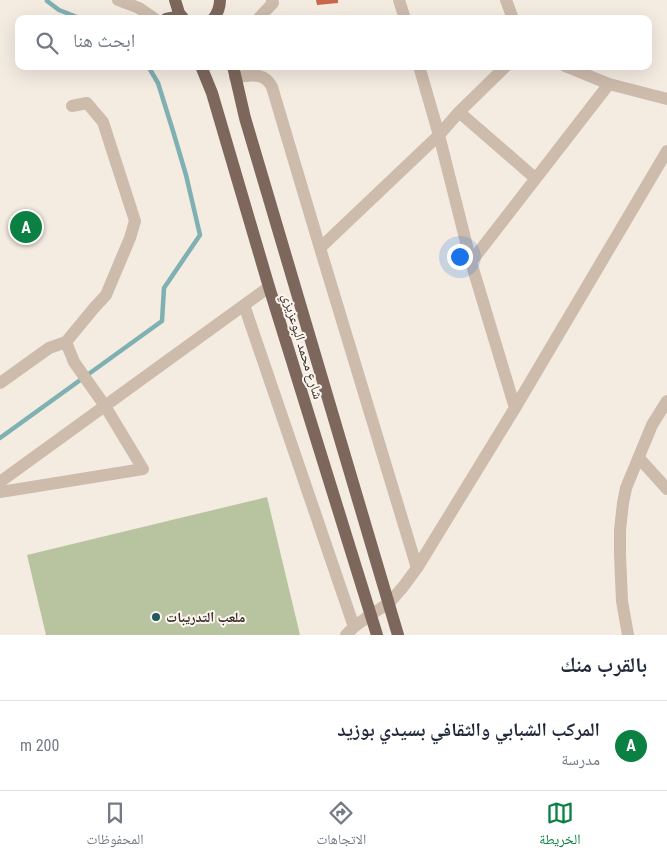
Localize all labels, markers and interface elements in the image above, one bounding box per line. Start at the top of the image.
search box [15,15,652,70]
icon: search [33,29,61,57]
text: ابحث هنا [73,29,135,52]
pin: A [10,208,42,246]
your location [447,244,473,270]
street label: شارع محمد البوعزيزي [276,291,327,402]
place label: ملعب التدريبات [166,609,245,626]
marker: ملعب التدريبات [150,611,162,623]
text: بالقرب منك [560,653,647,677]
text: المركب الشبابي والثقافي بسيدي بوزيد [337,718,600,741]
text: 200 m [20,736,59,755]
text: A [626,736,636,755]
text: مدرسة [561,750,600,769]
tab: المحفوظات [87,799,143,853]
tab: الاتجاهات [317,799,366,853]
tab: الخريطة [539,799,580,853]

